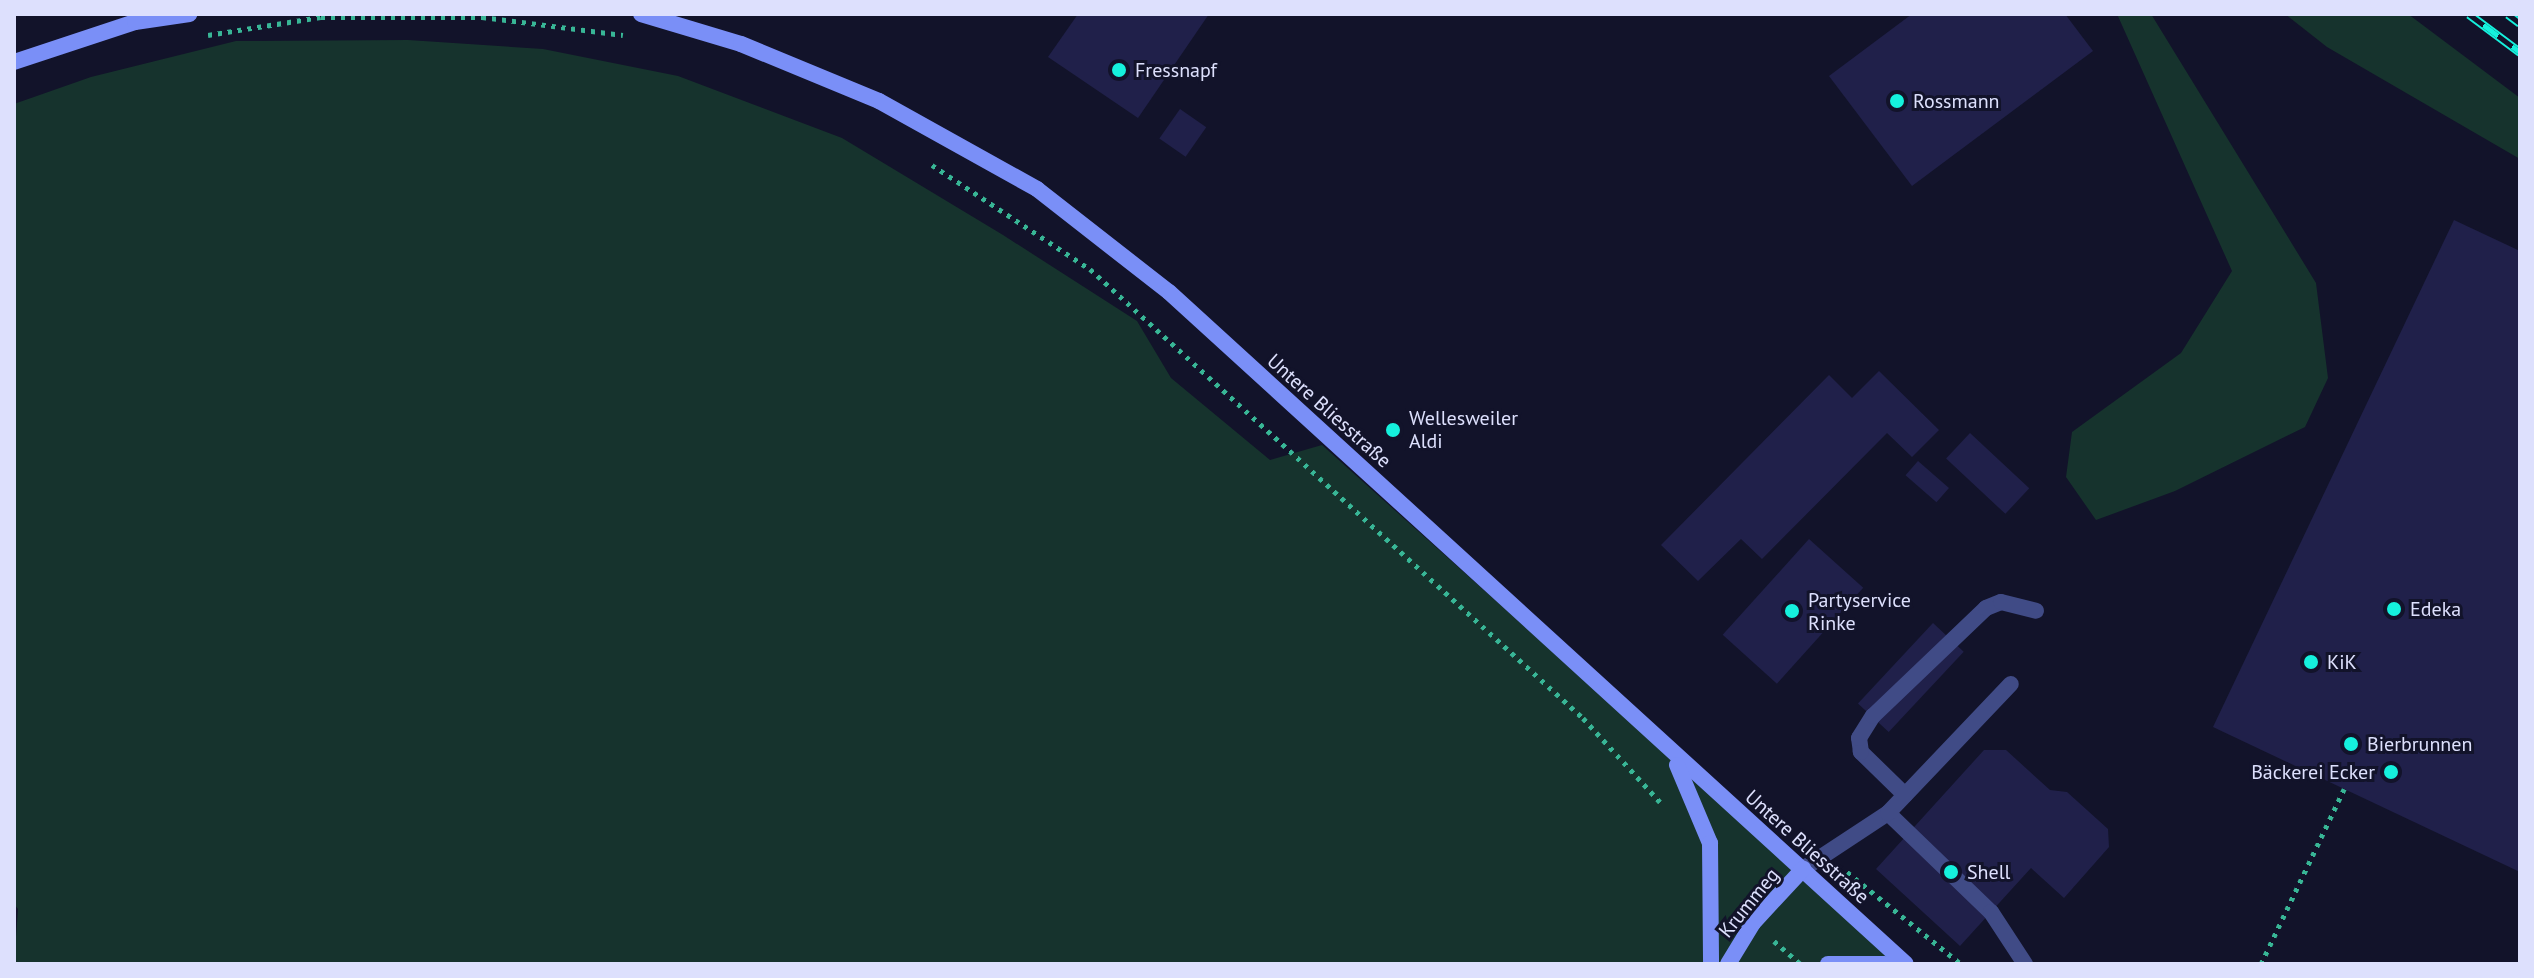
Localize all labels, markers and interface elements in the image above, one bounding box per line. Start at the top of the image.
place label: Fressnapf [1135,58,1217,82]
marker: Fressnapf [1110,61,1128,79]
place label: Rossmann [1913,89,2000,113]
marker: Rossmann [1888,92,1906,110]
street label: Untere Bliesstraße [1262,349,1396,473]
place label: Wellesweiler Aldi [1409,406,1518,453]
marker: Wellesweiler Aldi [1384,421,1402,439]
place label: Partyservice Rinke [1808,588,1911,635]
place label: Edeka [2410,597,2461,621]
marker: Edeka [2385,600,2403,618]
marker: Partyservice Rinke [1783,602,1801,620]
place label: KiK [2327,650,2357,674]
marker: KiK [2302,653,2320,671]
place label: Bierbrunnen [2367,732,2472,756]
marker: Bierbrunnen [2342,735,2360,753]
place label: Bäckerei Ecker [2251,760,2375,784]
marker: Bäckerei Ecker [2382,763,2400,781]
street label: Untere Bliesstraße [1740,785,1874,909]
place label: Shell [1967,860,2010,884]
street label: Krummeg [1714,863,1784,943]
marker: Shell [1942,863,1960,881]

